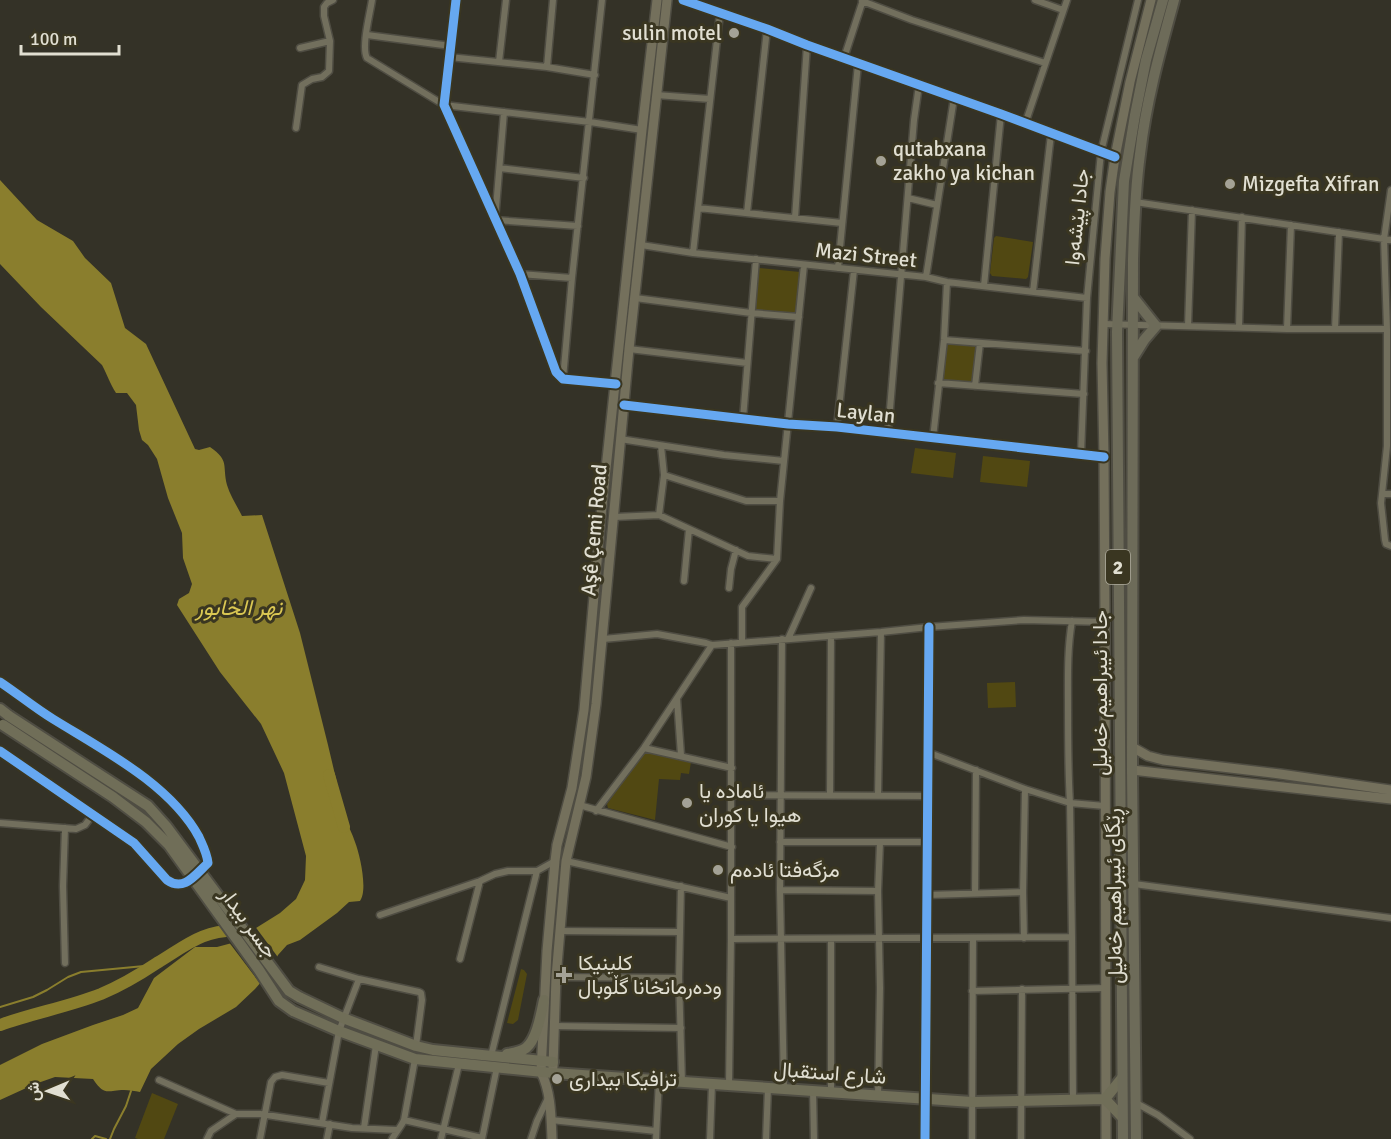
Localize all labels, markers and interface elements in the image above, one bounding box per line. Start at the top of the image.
scale bar [21,18,118,56]
place label: sulin motel [622,20,722,46]
marker: sulin motel [727,26,741,40]
text: 100 m [30,28,77,50]
place label: qutabxana zakho ya kichan [893,136,1035,186]
marker: qutabxana zakho ya kichan [874,154,888,168]
street label: جادا پێشەوا [1059,168,1096,267]
place label: Mizgefta Xifran [1242,171,1379,197]
marker: Mizgefta Xifran [1223,177,1237,191]
street label: Mazi Street [814,237,918,273]
street label: Laylan [835,397,897,429]
street label: Aşê Çemi Road [575,463,613,597]
road number: 2 [1106,550,1130,584]
water label: نهر الخابور [194,594,284,621]
street label: جادا ئیبراهیم خەلیل [1087,610,1114,776]
place label: ئاماده یا هیوا یا کوران [699,778,801,828]
marker: ئاماده یا هیوا یا کوران [680,796,694,810]
street label: ڕێگای ئیبراهیم خەلیل [1099,808,1133,984]
place label: مزگەفتا ئادەم [730,857,840,884]
marker: مزگەفتا ئادەم [711,863,725,877]
street label: جسر بيدار [214,882,283,964]
place label: کلینیکا ودەرمانخانا گڵوبال [578,950,722,1000]
marker: کلینیکا ودەرمانخانا گڵوبال [555,966,573,984]
street label: شارع استقبال [773,1056,887,1091]
north arrow [18,1061,78,1121]
place label: ترافيكا بيدارى [569,1066,677,1092]
marker: ترافيكا بيدارى [550,1072,564,1086]
text: ش [24,1082,44,1101]

